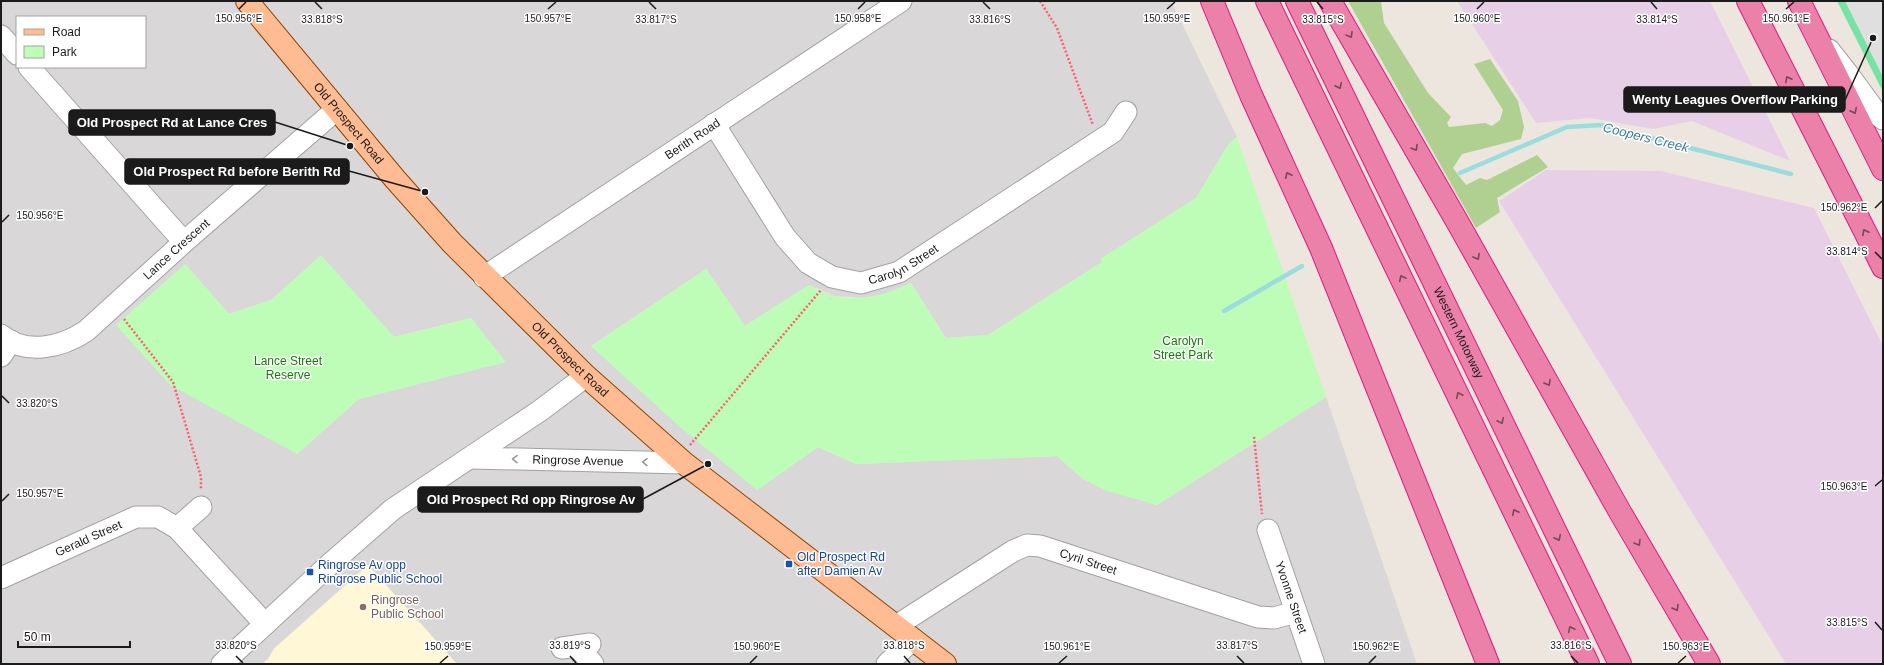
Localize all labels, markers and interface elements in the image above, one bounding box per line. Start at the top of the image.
text: 150.956°E [216,13,263,24]
text: 150.957°E [525,13,572,24]
text: 150.958°E [835,13,882,24]
text: 150.959°E [1144,13,1191,24]
text: 150.960°E [1454,13,1501,24]
text: 150.961°E [1763,13,1810,24]
text: 33.818°S [301,14,343,25]
text: 33.817°S [635,14,677,25]
text: 33.816°S [969,14,1011,25]
text: 33.815°S [1302,14,1344,25]
text: 33.814°S [1636,14,1678,25]
legend [16,16,146,68]
text: Road [52,25,81,39]
one-way arrow [1345,31,1352,38]
text: Park [52,45,78,59]
one-way arrow [1785,76,1792,83]
street label: Old Prospect Road [311,80,386,167]
one-way arrow [1334,82,1342,90]
callout: Wenty Leagues Overflow Parking [1624,87,1845,112]
text: Wenty Leagues Overflow Parking [1632,92,1838,107]
one-way arrow [1849,107,1857,114]
callout: Old Prospect Rd at Lance Cres [69,110,275,135]
text: Old Prospect Rd at Lance Cres [77,115,267,130]
street label: Berith Road [662,116,723,162]
water label: Coopers Creek [1602,120,1692,156]
one-way arrow [1410,143,1417,151]
callout: Old Prospect Rd before Berith Rd [125,159,349,184]
text: Old Prospect Rd before Berith Rd [133,164,341,179]
one-way arrow [1285,171,1293,179]
text: 150.962°E [1821,202,1868,213]
text: 150.956°E [17,210,64,221]
street label: Lance Crescent [140,216,213,283]
one-way arrow [1863,229,1870,236]
street label: Carolyn Street [867,241,941,287]
text: 33.814°S [1826,246,1868,257]
one-way arrow [1473,253,1480,260]
one-way arrow [1399,274,1407,282]
street label: Western Motorway [1430,285,1487,381]
street label: Old Prospect Road [529,319,611,400]
park label: Carolyn Street Park [1153,334,1214,362]
park label: Lance Street Reserve [254,354,323,382]
one-way arrow [1543,379,1550,386]
one-way arrow [1456,391,1464,399]
text: 33.820°S [16,398,58,409]
one-way arrow [1496,417,1504,424]
street label: Ringrose Avenue [532,452,624,469]
one-way arrow [512,455,518,463]
one-way arrow [642,458,648,466]
text: 150.963°E [1821,481,1868,492]
callout: Old Prospect Rd opp Ringrose Av [418,487,643,512]
text: 150.957°E [17,488,64,499]
text: Old Prospect Rd opp Ringrose Av [427,492,636,507]
one-way arrow [1512,508,1520,516]
street label: Gerald Street [53,517,125,560]
one-way arrow [1553,534,1561,541]
one-way arrow [1634,539,1641,546]
street label: Cyril Street [1058,546,1119,578]
place label: Old Prospect Rd after Damien Av [797,550,885,578]
place label: Ringrose Av opp Ringrose Public School [318,558,442,586]
marker: Old Prospect Rd after Damien Av [784,559,794,569]
street label: Yvonne Street [1272,559,1310,636]
marker: Ringrose Av opp Ringrose Public School [305,567,315,577]
place label: Ringrose Public School [371,593,444,621]
marker: Ringrose Public School [358,602,368,612]
one-way arrow [1672,604,1679,611]
text: 33.815°S [1826,617,1868,628]
scale bar [18,623,130,649]
one-way arrow [1568,626,1576,633]
text: 50 m [24,630,51,644]
text: 33.820°S [215,640,257,651]
text: 33.819°S [549,640,591,651]
text: 33.818°S [883,640,925,651]
text: 33.817°S [1216,640,1258,651]
text: 33.816°S [1550,640,1592,651]
text: 150.959°E [425,641,472,652]
text: 150.960°E [734,641,781,652]
text: 150.961°E [1044,641,1091,652]
text: 150.962°E [1353,641,1400,652]
text: 150.963°E [1663,641,1710,652]

